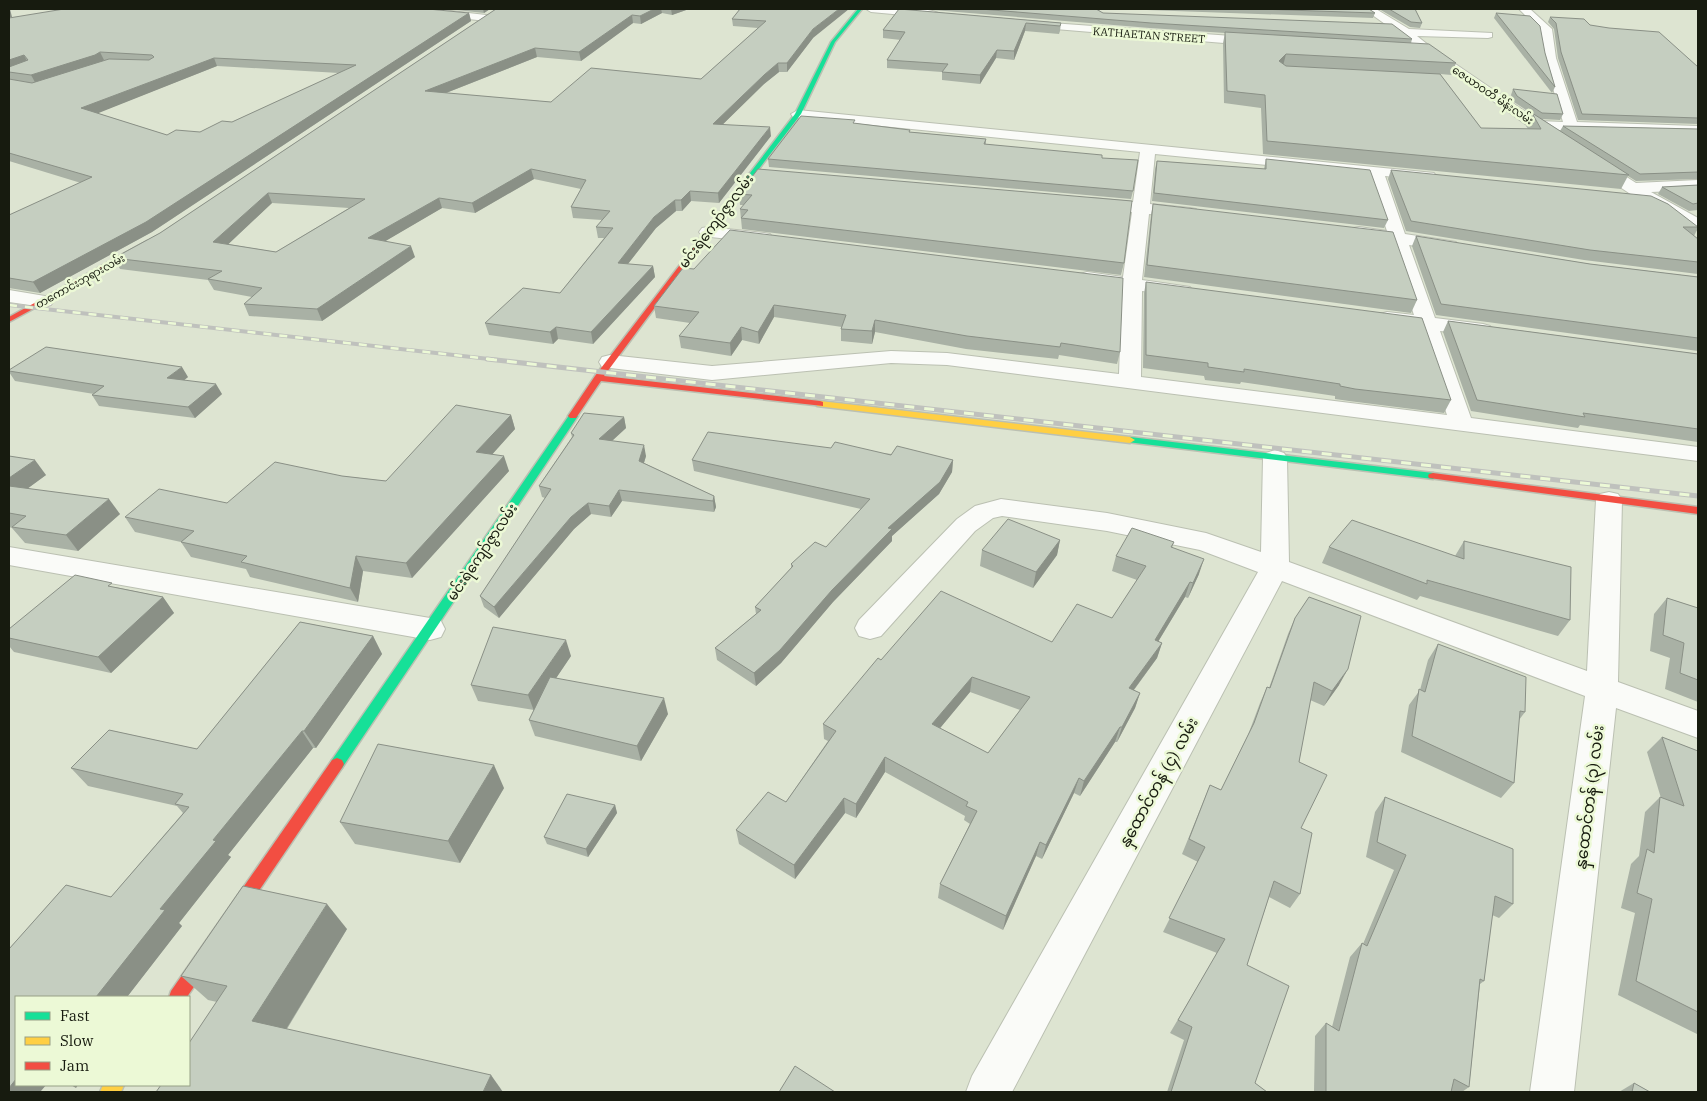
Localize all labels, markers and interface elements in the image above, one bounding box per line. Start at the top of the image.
street label: KATHAETAN STREET [1092,24,1206,46]
street label: ဇေယာဝတီ မိန်းလမ်း [1449,63,1537,129]
street label: မင်းရဲကျော်ဇွာလမ်း [674,170,760,274]
street label: တကောင်းဘုရားလမ်း [33,251,128,313]
street label: မင်းရဲကျော်ဇွာလမ်း [442,499,524,606]
street label: နှထောင်တန် (၄) လမ်း [1113,713,1206,853]
street label: နှထောင်တန် (၃) လမ်း [1569,724,1613,871]
legend [15,996,190,1086]
text: Fast [60,1006,90,1025]
text: Slow [60,1031,94,1050]
text: Jam [60,1056,89,1075]

